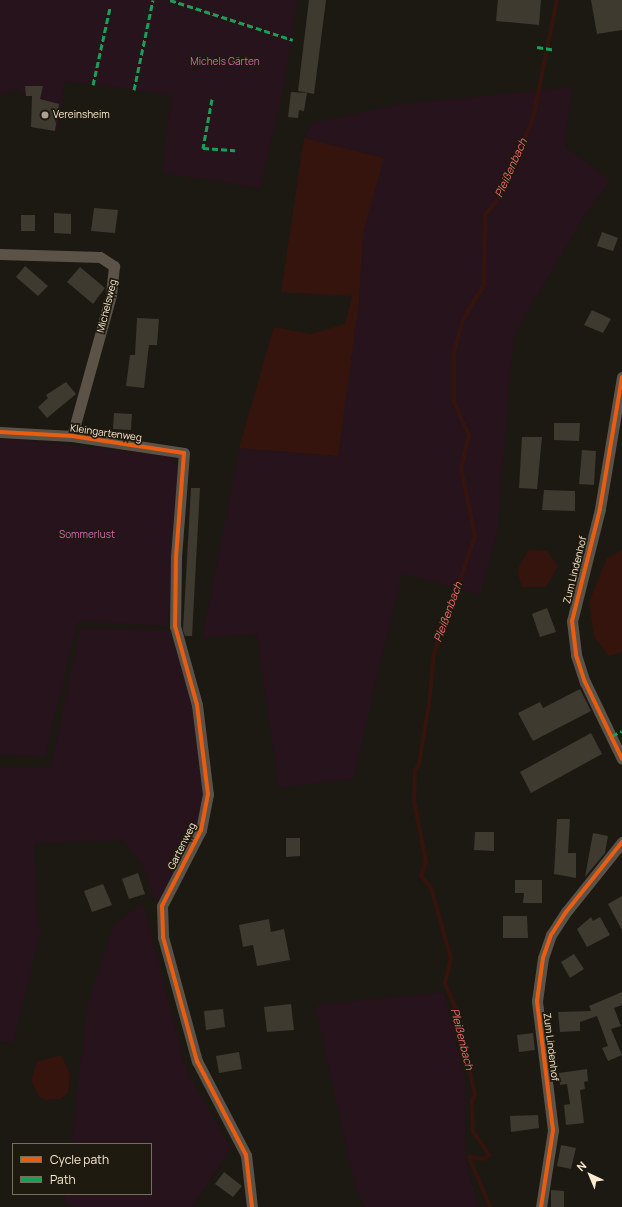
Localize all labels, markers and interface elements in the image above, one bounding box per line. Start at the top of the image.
park label: Michels Gärten [190,56,260,68]
place label: Vereinsheim [53,109,110,121]
marker: Vereinsheim [40,110,50,120]
water label: Pleißenbach [492,137,530,199]
street label: Michelsweg [95,278,119,334]
street label: Kleingartenweg [69,422,143,444]
park label: Sommerlust [59,529,115,541]
street label: Zum Lindenhof [561,535,589,605]
water label: Pleißenbach [431,580,465,644]
street label: Gartenweg [165,820,199,872]
water label: Pleißenbach [448,1007,476,1071]
street label: Zum Lindenhof [541,1012,561,1082]
legend [12,1143,152,1195]
text: Cycle path [50,1151,109,1168]
north arrow [570,1155,610,1195]
text: N [573,1158,589,1174]
text: Path [50,1171,76,1188]

